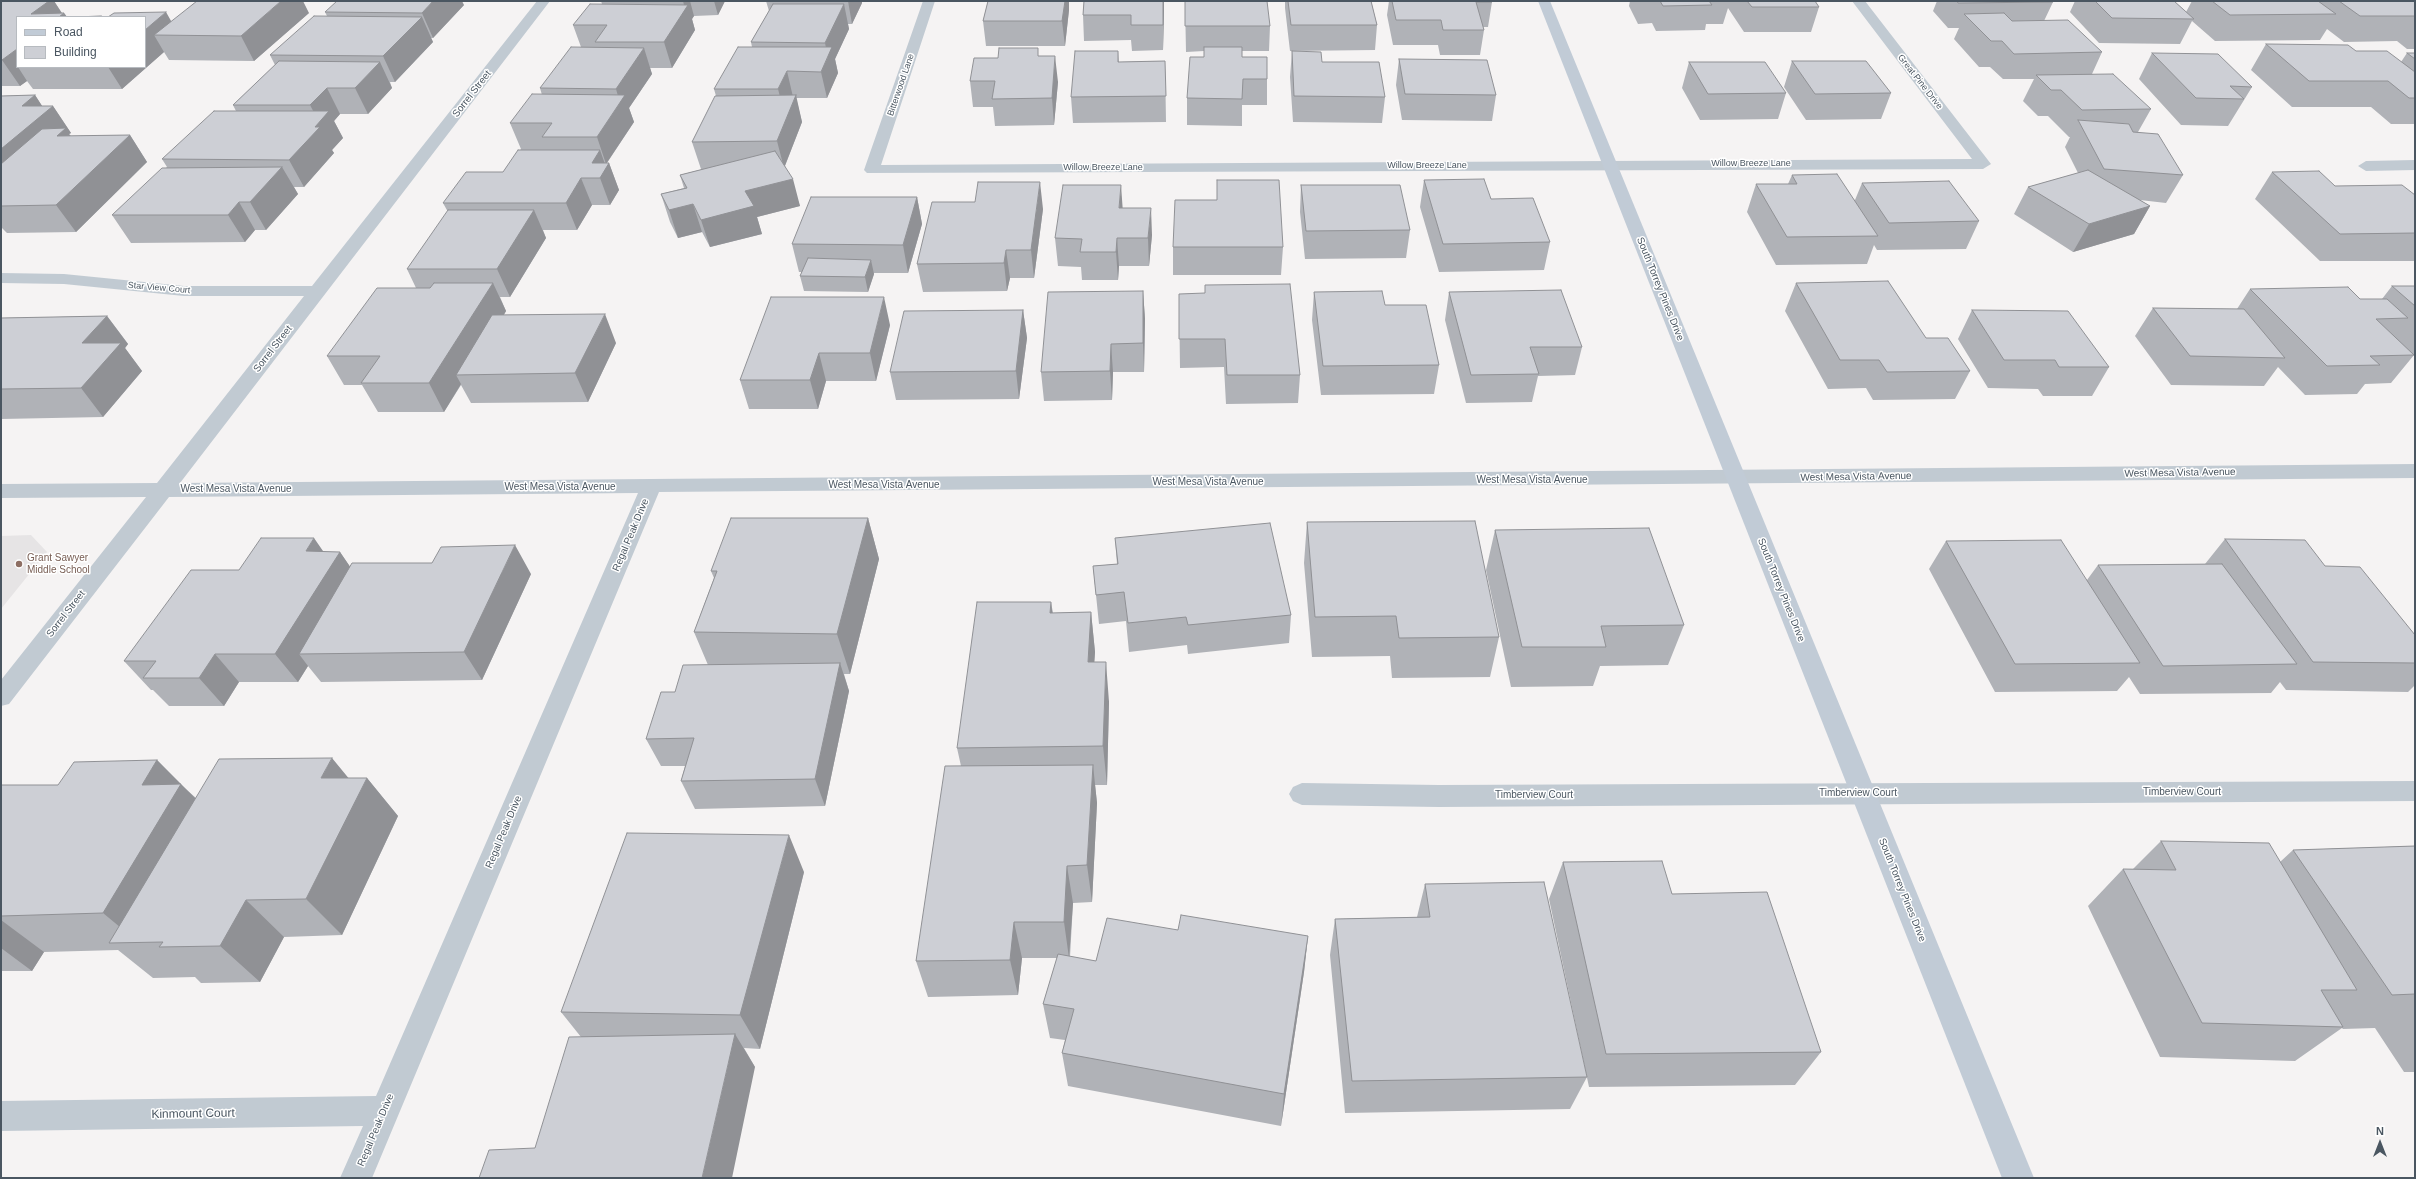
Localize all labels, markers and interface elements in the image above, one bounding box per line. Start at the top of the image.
legend [16,16,146,68]
text: Road [54,25,83,39]
text: Building [54,45,97,59]
street label: Bitterwood Lane [885,52,917,118]
street label: Great Pine Drive [1895,52,1945,112]
street label: Sorrel Street [450,68,494,120]
street label: Willow Breeze Lane [1711,159,1791,169]
street label: Willow Breeze Lane [1387,161,1467,171]
street label: Willow Breeze Lane [1063,163,1143,173]
street label: South Torrey Pines Drive [1634,235,1686,343]
street label: Star View Court [127,280,191,296]
street label: Sorrel Street [251,323,295,375]
street label: West Mesa Vista Avenue [2124,466,2236,480]
street label: West Mesa Vista Avenue [1800,470,1912,484]
street label: West Mesa Vista Avenue [1476,474,1588,486]
street label: West Mesa Vista Avenue [1152,476,1264,488]
street label: West Mesa Vista Avenue [828,479,940,491]
street label: West Mesa Vista Avenue [504,481,616,493]
street label: West Mesa Vista Avenue [180,483,292,495]
street label: Regal Peak Drive [610,497,652,573]
street label: South Torrey Pines Drive [1755,536,1807,644]
place label: Grant Sawyer Middle School [27,552,90,576]
marker: Grant Sawyer Middle School [14,559,24,569]
street label: Sorrel Street [44,588,88,640]
street label: Timberview Court [2143,786,2221,798]
street label: Timberview Court [1819,787,1897,799]
street label: Timberview Court [1495,789,1573,801]
street label: Regal Peak Drive [483,794,525,870]
street label: South Torrey Pines Drive [1876,836,1928,944]
street label: Regal Peak Drive [355,1092,397,1168]
street label: Kinmount Court [151,1106,235,1122]
north arrow [2360,1123,2400,1163]
text: N [2376,1125,2384,1137]

